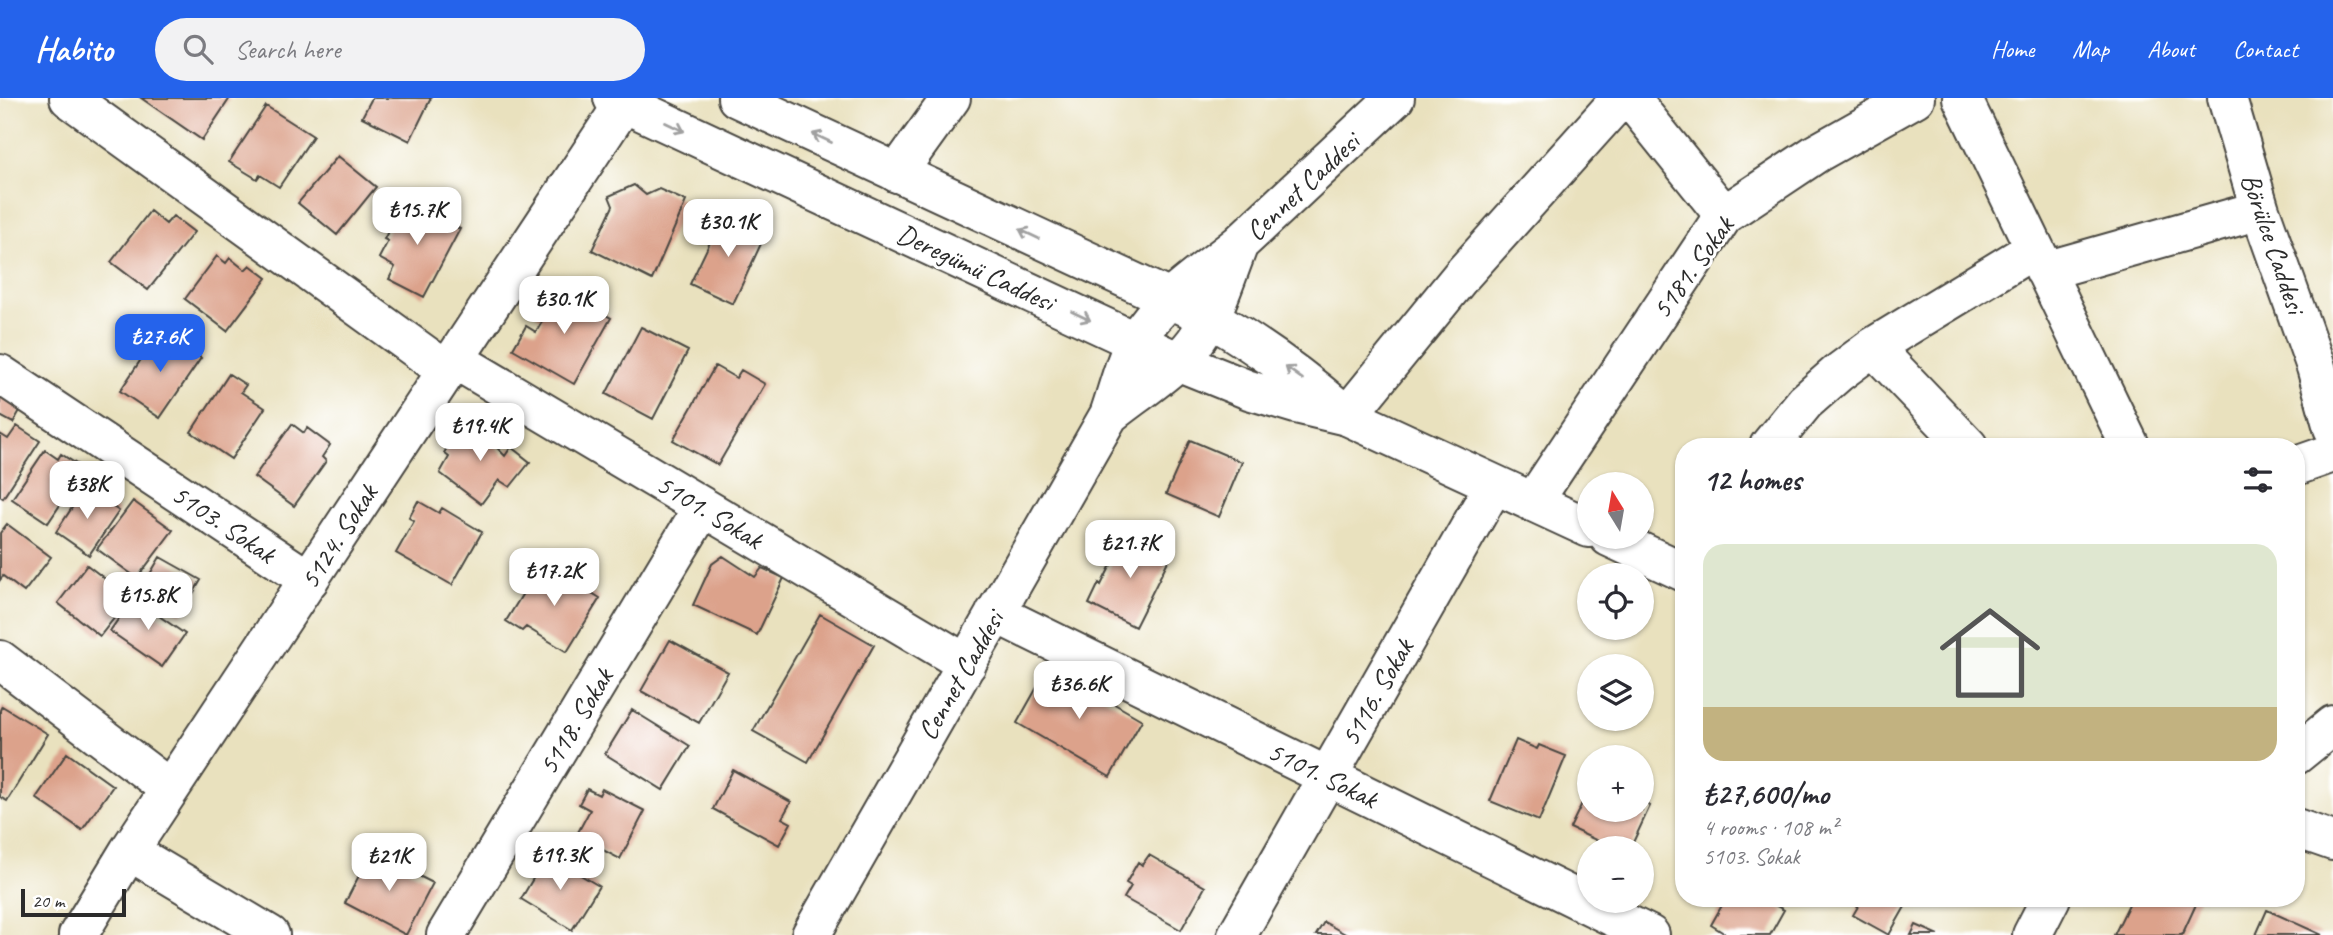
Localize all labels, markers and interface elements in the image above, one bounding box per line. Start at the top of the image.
search box [155,18,645,81]
text: Habito [35,28,113,70]
icon: search [179,30,217,68]
text: Search here [235,33,341,66]
text: Home [1991,34,2034,64]
text: Map [2072,34,2109,64]
text: About [2147,34,2195,64]
text: Contact [2233,34,2298,64]
one-way arrow [663,121,685,134]
street label: Cennet Caddesi [1238,122,1369,248]
one-way arrow [812,131,833,144]
street label: Börülce Caddesi [2233,169,2315,321]
pin: ₺15.7K [360,188,474,247]
text: ₺15.7K [388,195,446,224]
pin: ₺30.1K [671,200,785,259]
text: ₺30.1K [699,207,757,236]
street label: 5181. Sokak [1644,208,1742,325]
street label: Deregümü Caddesi [892,216,1063,321]
one-way arrow [1018,226,1039,239]
pin: ₺30.1K [507,276,621,336]
text: ₺30.1K [535,284,593,313]
one-way arrow [1070,310,1091,323]
pin: ₺27.6K [103,314,217,374]
text: ₺27.6K [131,322,189,351]
one-way arrow [1285,366,1304,381]
pin: ₺19.4K [423,404,537,463]
text: ₺19.4K [451,411,509,440]
text: 12 homes [1703,461,1801,499]
icon: filters [2239,461,2277,499]
pin: ₺38K [46,462,128,521]
street label: 5101. Sokak [650,466,771,558]
text: ₺38K [66,469,108,498]
north arrow [1577,472,1654,550]
map controls [1577,472,1654,913]
street label: 5103. Sokak [165,476,284,572]
street label: 5124. Sokak [292,476,386,595]
pin: ₺21.7K [1073,520,1187,580]
text: ₺21.7K [1101,528,1159,557]
pin: ₺17.2K [497,548,611,608]
text: ₺17.2K [525,556,583,585]
button: locate [1577,563,1654,640]
pin: ₺15.8K [91,573,205,632]
text: ₺15.8K [119,580,177,609]
icon: home [1927,590,2053,716]
street label: Cennet Caddesi [909,601,1013,746]
street label: 5116. Sokak [1332,631,1422,752]
button: layers [1577,654,1654,731]
street label: 5118. Sokak [530,660,622,781]
pin: ₺36.6K [1022,662,1136,721]
text: ₺36.6K [1050,669,1108,698]
street label: 5101. Sokak [1262,733,1385,817]
button: + [1577,745,1654,822]
text: ₺27,600/mo [1703,775,1829,813]
text: 4 rooms · 108 m² [1703,813,1838,842]
pin: ₺19.3K [503,832,617,892]
pin: ₺21K [348,834,430,893]
button: − [1577,836,1654,913]
text: ₺19.3K [531,840,589,869]
text: ₺21K [368,841,410,870]
text: 5103. Sokak [1703,842,1800,871]
scale bar [21,886,126,918]
text: 20 m [32,889,64,913]

